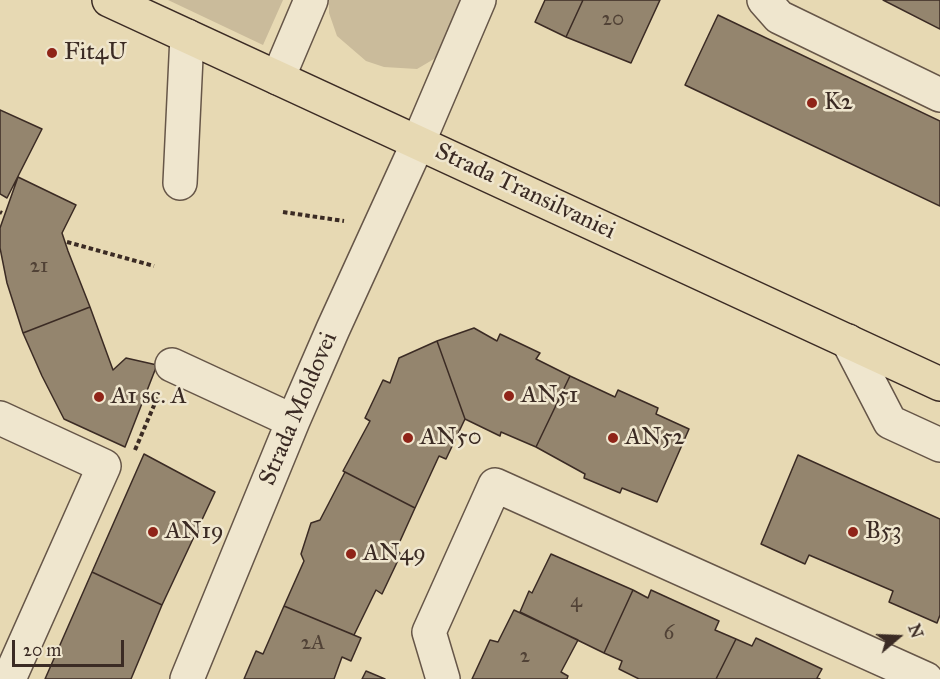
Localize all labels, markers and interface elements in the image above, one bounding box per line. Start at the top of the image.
house number: 20 [602,7,624,33]
place label: Fit4U [64,39,127,67]
marker: Fit4U [45,46,59,60]
place label: K2 [824,89,853,117]
marker: K2 [805,96,819,110]
street label: Strada Transilvaniei [430,138,620,246]
house number: 21 [30,254,48,280]
street label: Strada Moldovei [254,328,344,490]
place label: AN51 [521,382,578,410]
place label: A1 sc. A [111,383,187,411]
marker: AN51 [502,389,516,403]
marker: A1 sc. A [92,390,106,404]
place label: AN50 [420,424,482,452]
place label: AN52 [625,424,685,452]
marker: AN50 [401,431,415,445]
marker: AN52 [606,431,620,445]
place label: AN19 [165,518,224,546]
place label: B53 [865,518,902,546]
marker: AN19 [146,525,160,539]
marker: B53 [846,525,860,539]
place label: AN49 [363,540,426,568]
marker: AN49 [344,547,358,561]
house number: 4 [570,589,582,615]
north arrow [868,607,928,667]
house number: 6 [664,621,674,647]
text: N [904,621,927,640]
scale bar [15,628,128,666]
house number: 2A [301,631,325,657]
text: 20 m [23,639,61,661]
house number: 2 [520,644,530,670]

